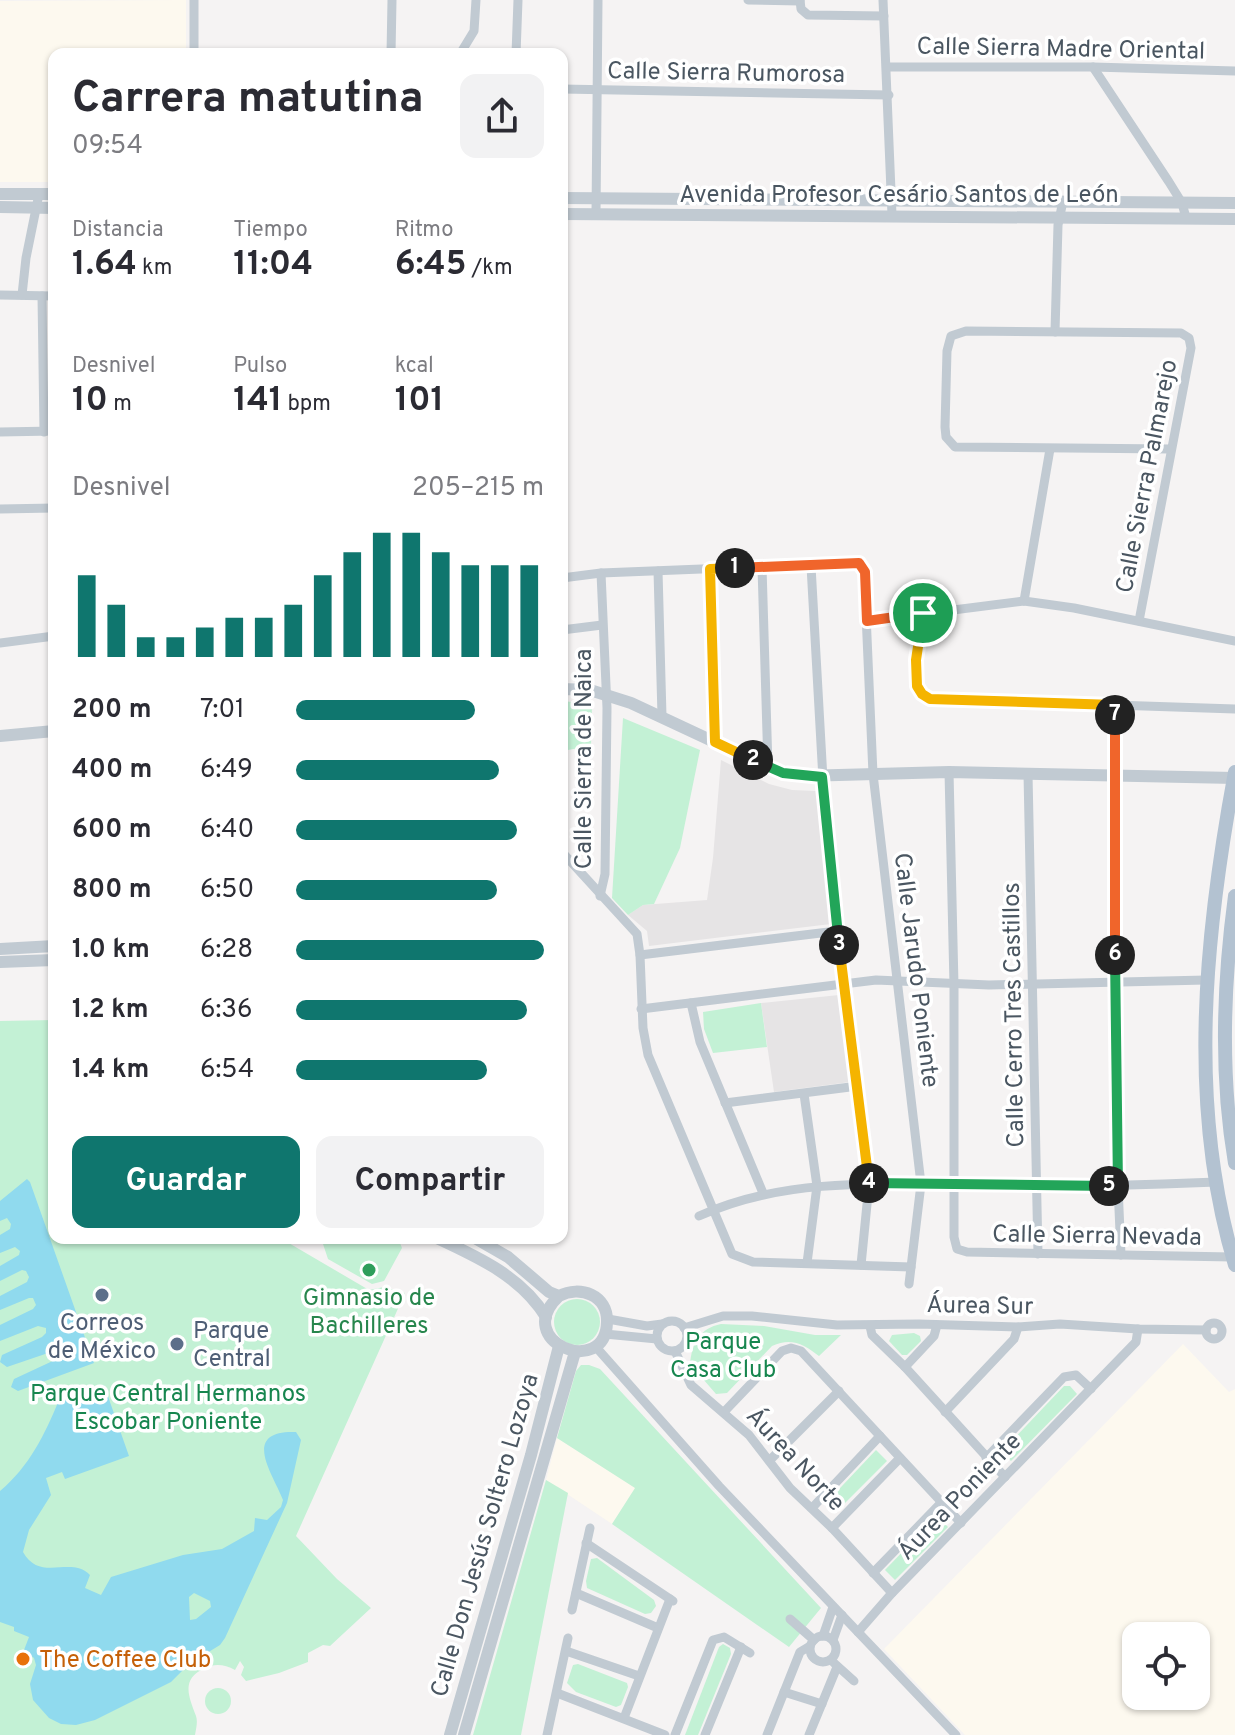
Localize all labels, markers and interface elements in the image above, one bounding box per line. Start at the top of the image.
street label: Calle Sierra Madre Oriental [916,32,1205,68]
street label: Calle Sierra Rumorosa [607,57,845,91]
text: Carrera matutina [72,72,424,128]
button: share [460,74,544,158]
text: 09:54 [72,130,143,163]
street label: Avenida Profesor Cesário Santos de León [679,181,1119,211]
text: Distancia [72,217,164,244]
text: Tiempo [233,217,308,244]
text: Ritmo [395,217,454,244]
text: 1.64 [72,244,137,287]
text: 11:04 [233,244,313,287]
text: 6:45 [395,244,466,287]
text: km [137,255,172,282]
text: /km [466,255,513,282]
text: Desnivel [72,353,155,380]
text: Pulso [233,353,287,380]
text: kcal [395,353,434,380]
street label: Calle Sierra Palmarejo [1111,357,1185,596]
text: 10 [72,380,108,423]
text: 141 [233,380,282,423]
text: 101 [395,380,444,423]
text: m [108,391,132,418]
text: bpm [282,391,331,418]
text: Desnivel [72,472,171,505]
text: 205–215 m [412,472,544,505]
pin: 1 [715,548,755,588]
text: 1 [731,554,739,581]
pin [889,579,957,647]
icon: arrive [901,591,945,635]
street label: Calle Sierra de Naica [570,649,600,869]
text: 200 m [72,694,151,727]
text: 7:01 [200,694,245,727]
pin: 7 [1095,695,1135,735]
text: 7 [1109,701,1121,728]
pin: 2 [733,740,773,780]
text: 2 [746,746,760,773]
text: 400 m [72,754,152,787]
text: 6:49 [200,754,253,787]
text: 600 m [72,814,152,847]
text: 6:40 [200,814,254,847]
street label: Calle Jarudo Poniente [886,851,944,1089]
text: 800 m [72,874,152,907]
text: 6:50 [200,874,254,907]
street label: Calle Cerro Tres Castillos [998,882,1032,1148]
pin: 3 [819,925,859,965]
text: 3 [832,931,846,958]
text: 1.0 km [72,934,150,967]
text: 6:28 [200,934,253,967]
pin: 6 [1095,935,1135,975]
text: 6 [1108,941,1122,968]
text: 1.2 km [72,994,149,1027]
text: 6:36 [200,994,253,1027]
text: 1.4 km [72,1054,149,1087]
text: 6:54 [200,1054,254,1087]
button: Guardar [72,1136,300,1228]
button: Compartir [316,1136,544,1228]
pin: 4 [849,1163,889,1203]
pin: 5 [1089,1166,1129,1206]
text: 4 [862,1169,876,1196]
text: 5 [1102,1172,1116,1199]
street label: Calle Sierra Nevada [992,1220,1202,1254]
marker: Gimnasio de Bachilleres [360,1261,378,1279]
place label: Gimnasio de Bachilleres [303,1284,435,1342]
marker: Correos de México [93,1286,111,1304]
street label: Áurea Sur [926,1289,1034,1323]
place label: Correos de México [48,1309,156,1367]
place label: Parque Central [193,1317,271,1375]
park label: Parque Casa Club [670,1328,776,1386]
marker: Parque Central [168,1335,186,1353]
street label: Calle Don Jesús Soltero Lozoya [425,1370,547,1701]
park label: Parque Central Hermanos Escobar Poniente [30,1380,306,1438]
street label: Áurea Norte [739,1401,852,1519]
street label: Áurea Poniente [891,1426,1029,1567]
map controls [1122,1622,1210,1710]
button: locate [1122,1622,1210,1710]
place label: The Coffee Club [39,1646,211,1676]
marker: The Coffee Club [14,1650,32,1668]

